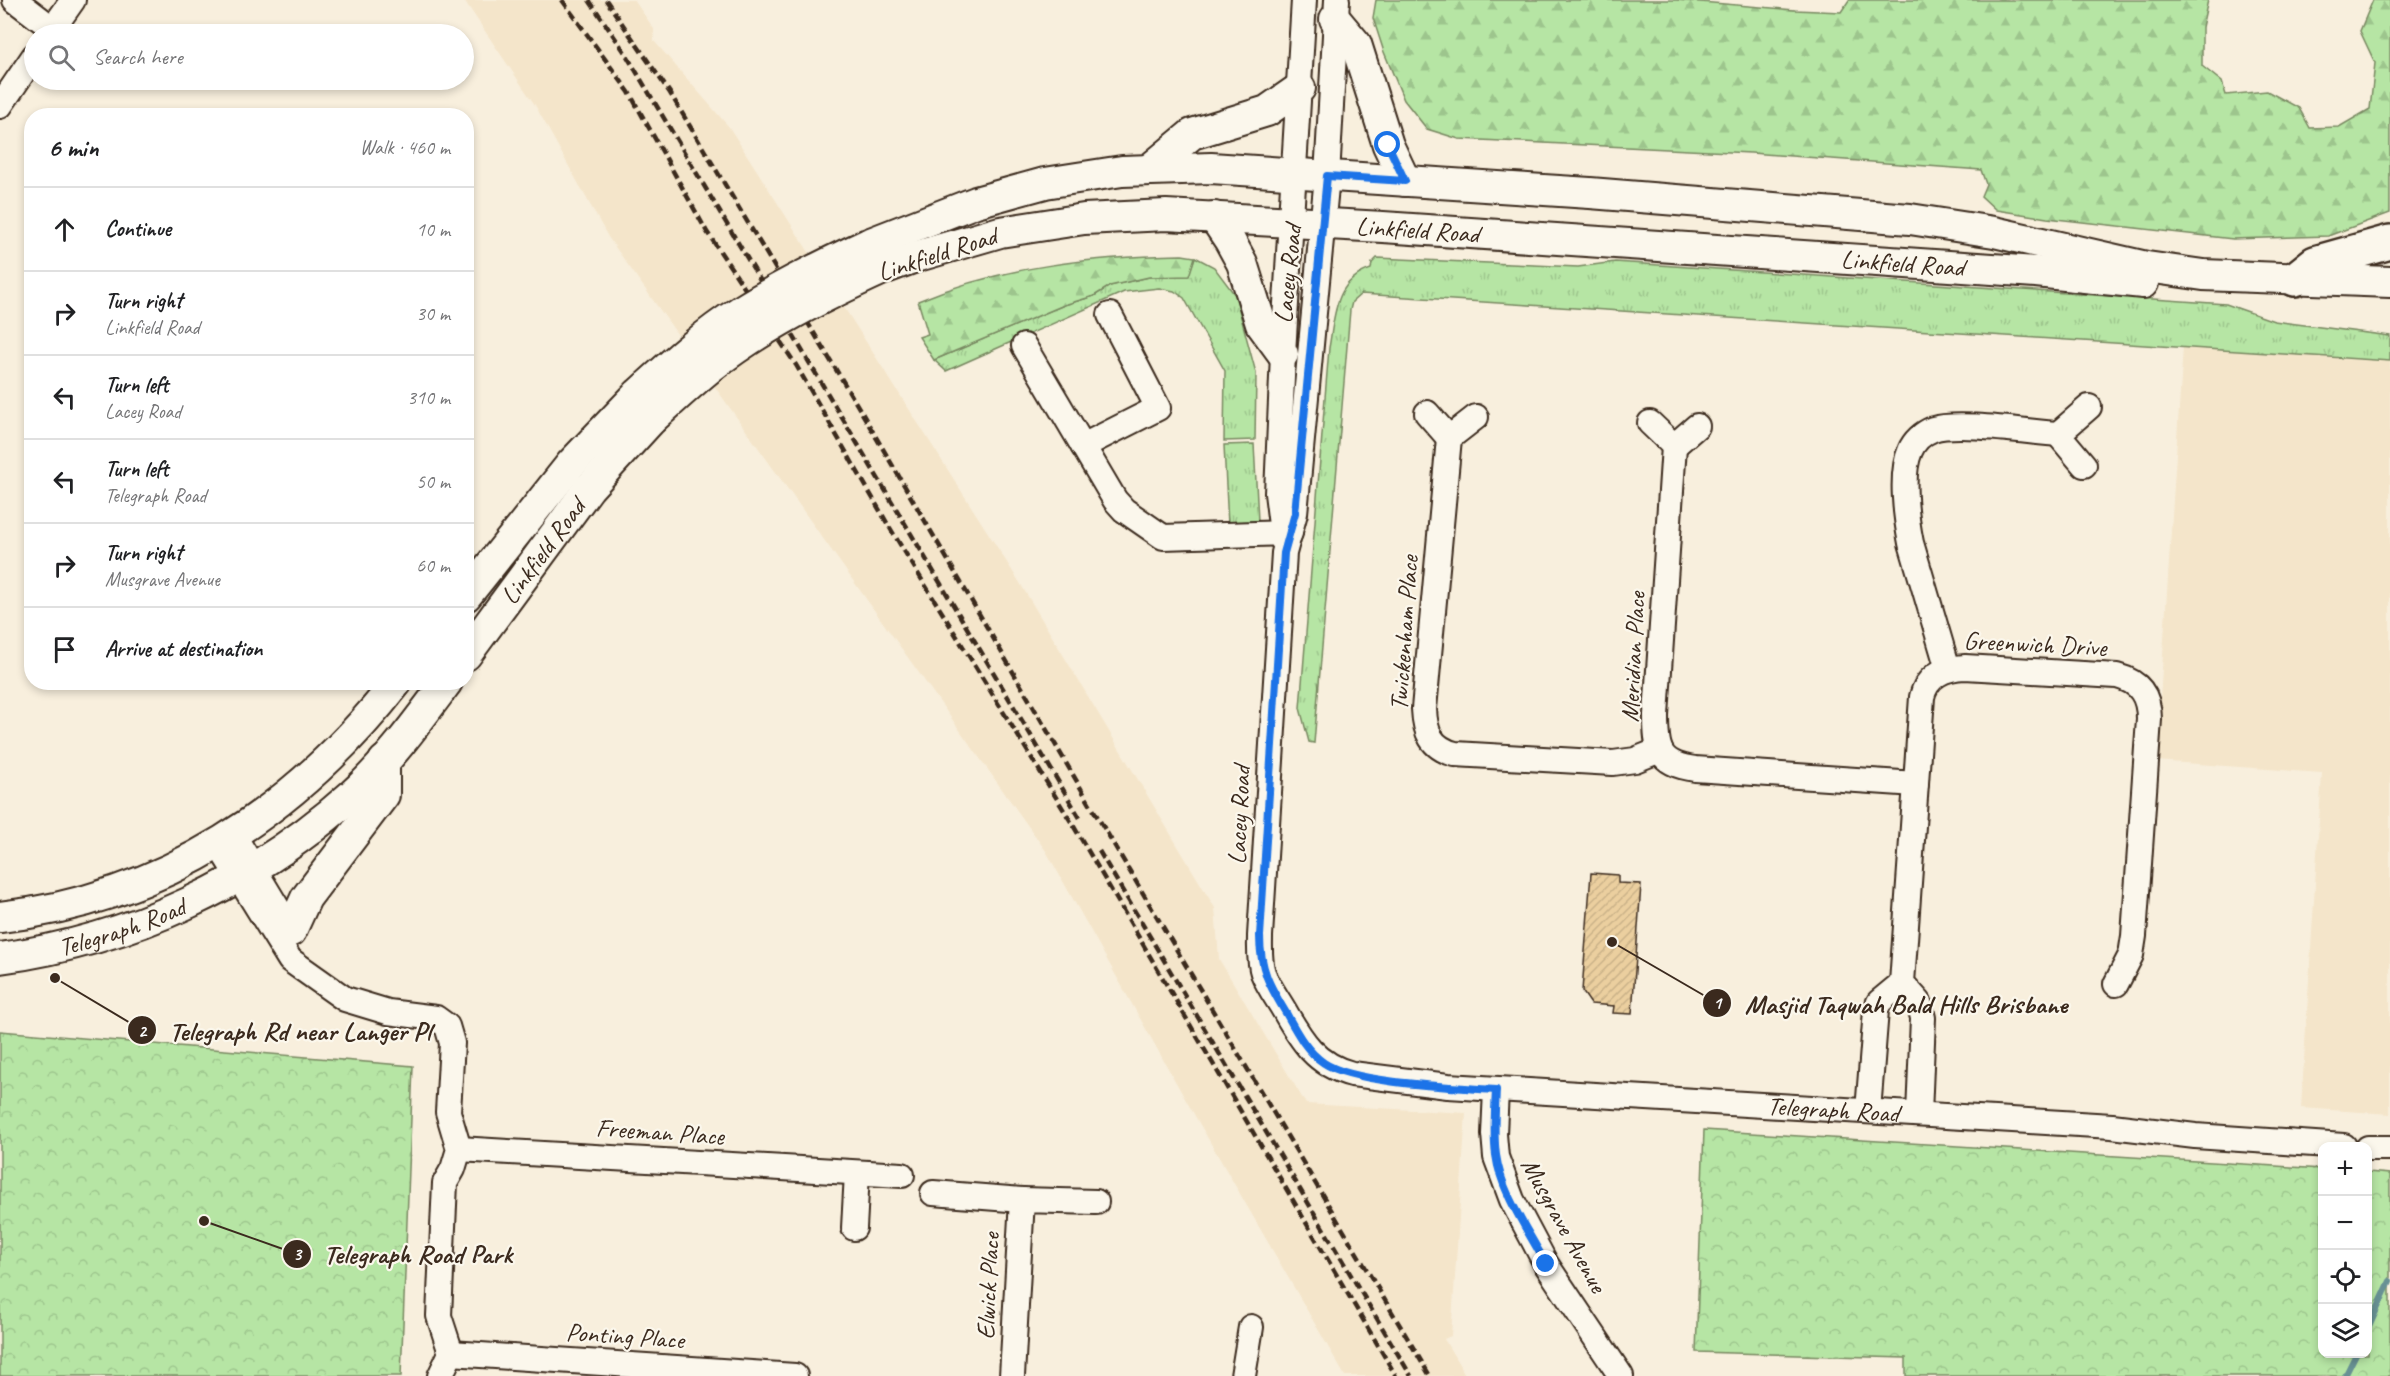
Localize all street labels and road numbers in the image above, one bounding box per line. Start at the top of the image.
street label: Linkfield Road [1355,209,1484,250]
street label: Linkfield Road [873,218,1004,289]
street label: Lacey Road [1266,219,1310,325]
street label: Linkfield Road [1840,242,1969,284]
street label: Linkfield Road [493,489,595,611]
street label: Twickenham Place [1382,553,1426,712]
street label: Meridian Place [1613,589,1653,723]
street label: Greenwich Drive [1963,624,2109,664]
street label: Lacey Road [1220,761,1258,865]
street label: Telegraph Road [55,888,194,963]
street label: Telegraph Road [1766,1089,1904,1130]
street label: Freeman Place [595,1111,727,1153]
street label: Musgrave Avenue [1513,1152,1615,1300]
street label: Elwick Place [969,1230,1007,1340]
street label: Ponting Place [565,1315,688,1357]

